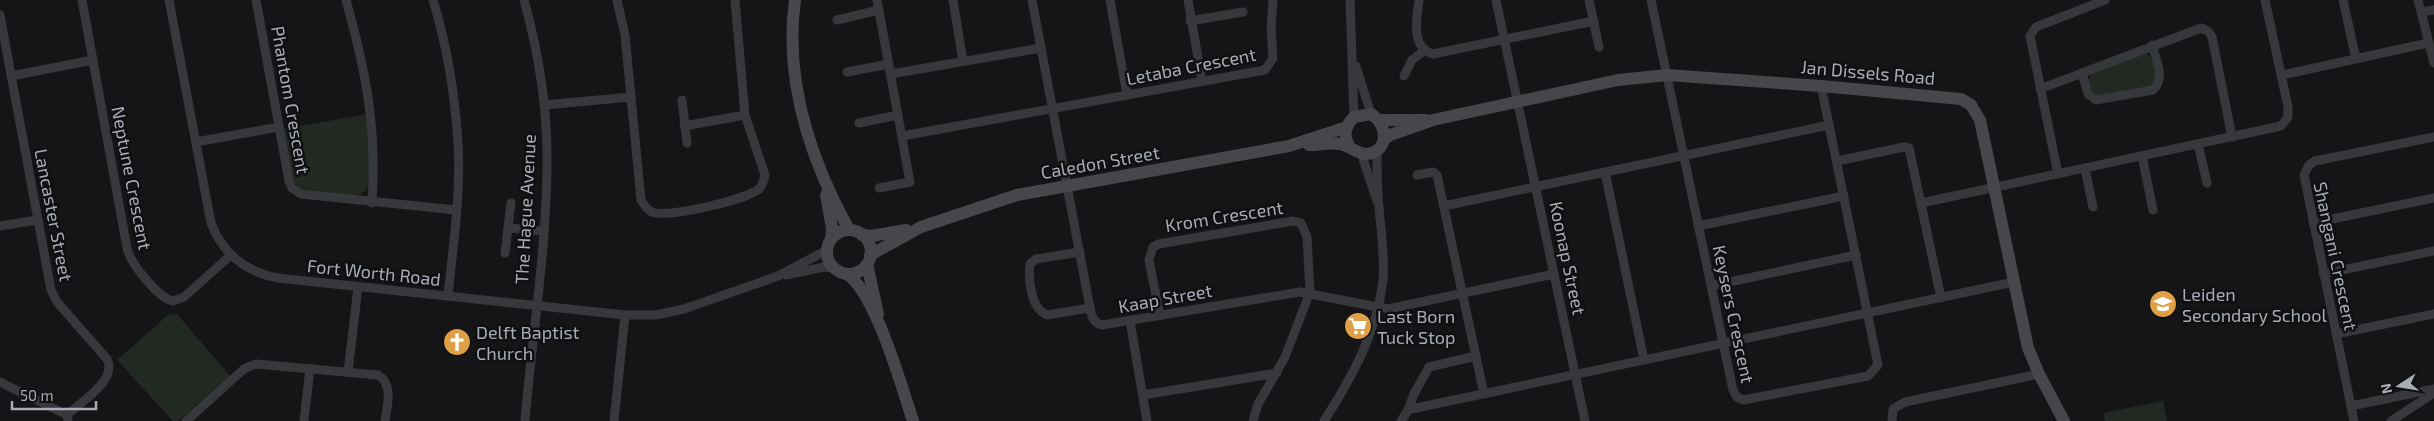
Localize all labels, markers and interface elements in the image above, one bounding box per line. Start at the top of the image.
street label: Phantom Crescent [267,24,315,176]
street label: Letaba Crescent [1124,43,1258,89]
street label: Jan Dissels Road [1800,55,1936,89]
street label: Neptune Crescent [107,104,157,252]
street label: The Hague Avenue [510,133,540,285]
street label: Caledon Street [1039,141,1161,183]
street label: Lancaster Street [30,147,78,283]
street label: Shangani Crescent [2310,180,2363,332]
street label: Krom Crescent [1163,196,1285,236]
street label: Koonap Street [1545,199,1591,317]
street label: Keysers Crescent [1709,243,1759,385]
street label: Fort Worth Road [306,254,442,290]
street label: Kaap Street [1116,279,1214,317]
place label: Leiden Secondary School [2182,283,2327,326]
school or university icon: Leiden Secondary School [2148,289,2178,319]
place label: Last Born Tuck Stop [1377,305,1455,348]
supermarket icon: Last Born Tuck Stop [1343,311,1373,341]
place label: Delft Baptist Church [476,321,580,364]
church icon: Delft Baptist Church [442,327,472,357]
north arrow [2374,361,2424,411]
scale bar [12,378,96,410]
text: N [2376,382,2395,396]
text: 50 m [20,386,54,404]

